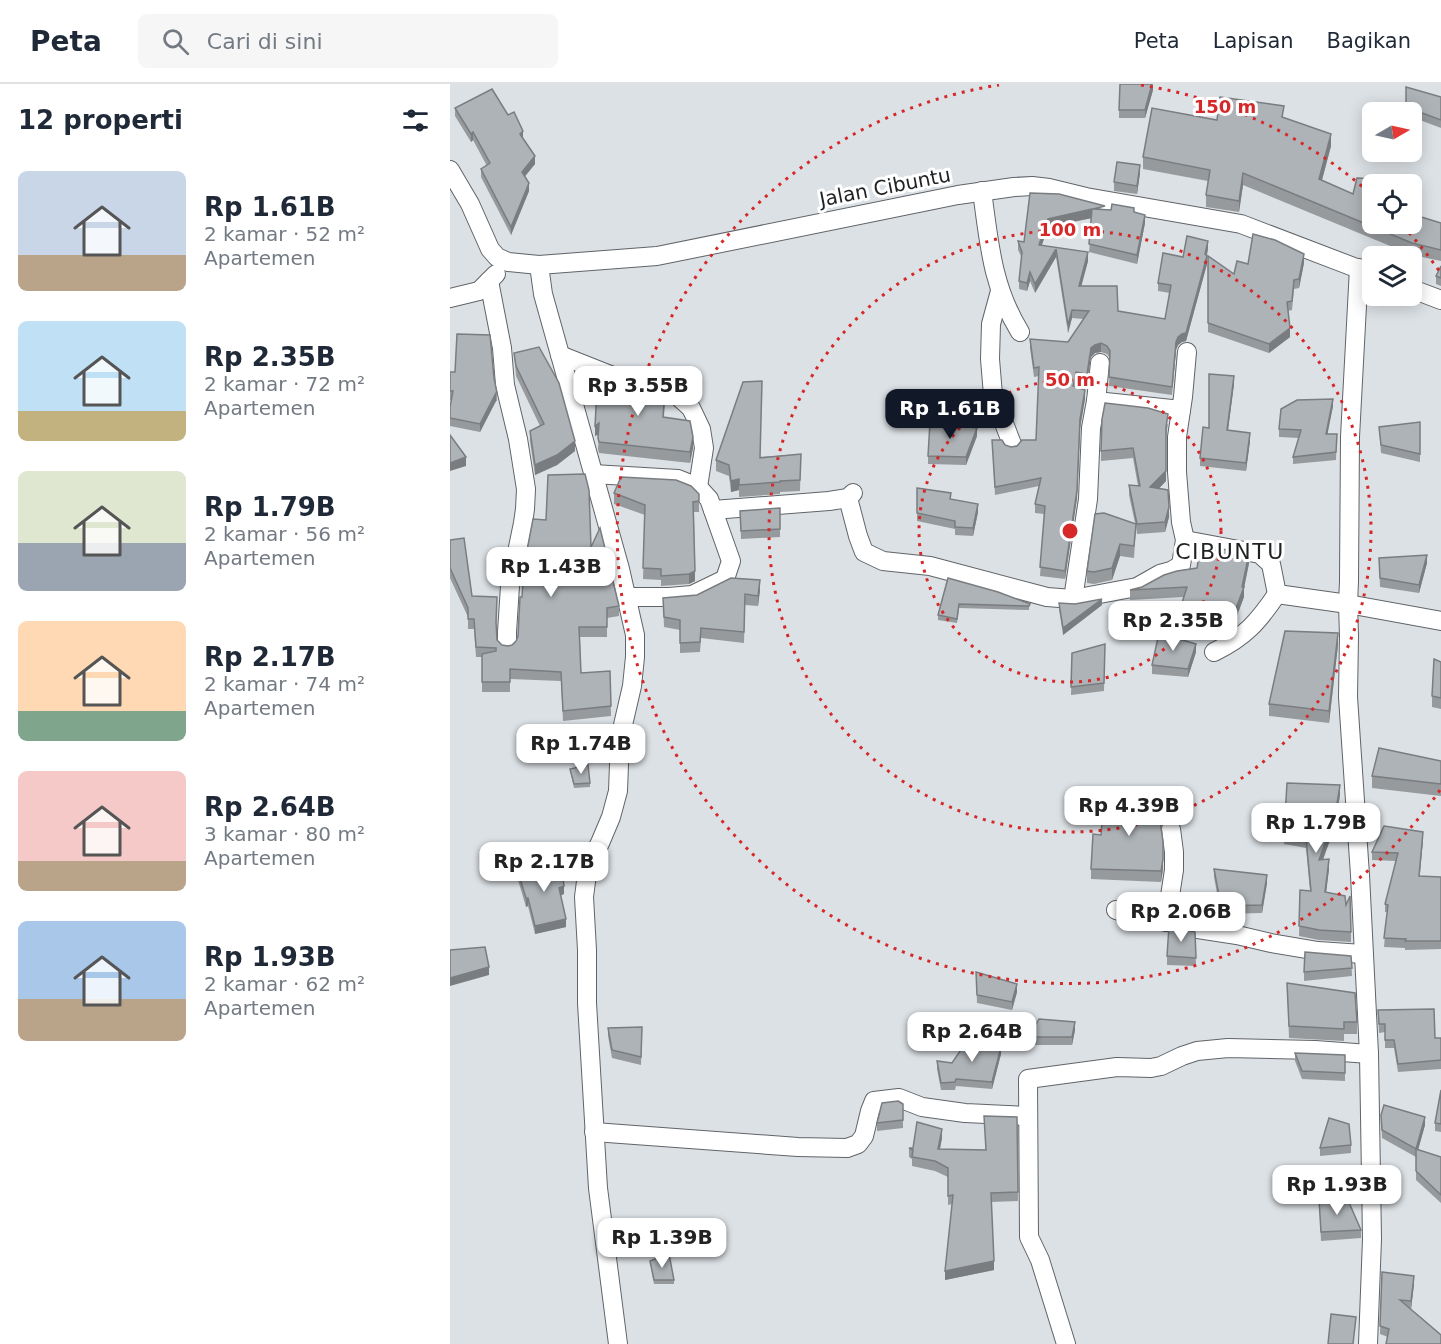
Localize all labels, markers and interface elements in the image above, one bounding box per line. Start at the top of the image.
search box [138,14,558,68]
text: Peta [30,25,102,58]
icon: search [159,25,192,58]
text: Cari di sini [207,29,323,54]
text: Peta [1134,29,1180,53]
text: Lapisan [1213,29,1294,53]
text: Bagikan [1327,29,1411,53]
text: 150 m [1194,96,1256,117]
north arrow [1362,102,1422,162]
map controls [1362,102,1422,306]
icon: filters [399,104,432,137]
text: 12 properti [18,105,183,135]
street label: Jalan Cibuntu [815,163,953,212]
button: locate [1362,174,1422,234]
text: Rp 1.61B [204,192,336,222]
icon: home [66,195,138,267]
text: 100 m [1039,219,1101,240]
text: 2 kamar · 52 m² [204,222,365,246]
text: Apartemen [204,246,315,270]
button: layers [1362,246,1422,306]
text: Rp 2.35B [204,342,336,372]
icon: home [66,345,138,417]
pin: Rp 3.55B [576,366,700,417]
text: 50 m [1045,369,1095,390]
text: 2 kamar · 72 m² [204,372,365,396]
text: Rp 3.55B [587,373,689,397]
pin: Rp 1.61B [888,389,1012,440]
text: Apartemen [204,396,315,420]
text: Rp 1.61B [899,396,1001,420]
text: Rp 1.79B [204,492,336,522]
icon: home [66,495,138,567]
centre of rings [1060,521,1080,541]
text: 2 kamar · 56 m² [204,522,365,546]
district label: CIBUNTU [1175,539,1285,564]
text: Apartemen [204,546,315,570]
pin: Rp 1.43B [489,547,613,598]
text: Rp 1.43B [500,554,602,578]
pin: Rp 2.35B [1111,601,1235,652]
text: Rp 2.35B [1122,608,1224,632]
text: Rp 2.17B [204,642,336,672]
icon: home [66,645,138,717]
text: 2 kamar · 74 m² [204,672,365,696]
text: Apartemen [204,696,315,720]
pin: Rp 1.74B [519,724,643,775]
text: Rp 1.74B [530,731,632,755]
pin: Rp 4.39B [1067,786,1191,837]
text: Rp 2.64B [204,792,336,822]
text: Rp 4.39B [1078,793,1180,817]
icon: home [66,795,138,867]
pin: Rp 1.79B [1254,803,1378,854]
text: Rp 1.79B [1265,810,1367,834]
text: 3 kamar · 80 m² [204,822,365,846]
pin: Rp 2.17B [482,842,606,893]
text: Apartemen [204,846,315,870]
text: Rp 2.17B [493,849,595,873]
pin: Rp 2.06B [1119,892,1243,943]
text: Rp 2.06B [1130,899,1232,923]
text: Rp 1.93B [204,942,336,972]
icon: home [66,945,138,1017]
text: 2 kamar · 62 m² [204,972,365,996]
text: Apartemen [204,996,315,1020]
pin: Rp 2.64B [910,1012,1034,1063]
text: Rp 2.64B [921,1019,1023,1043]
pin: Rp 1.93B [1275,1165,1399,1216]
text: Rp 1.93B [1286,1172,1388,1196]
pin: Rp 1.39B [600,1218,724,1269]
text: Rp 1.39B [611,1225,713,1249]

